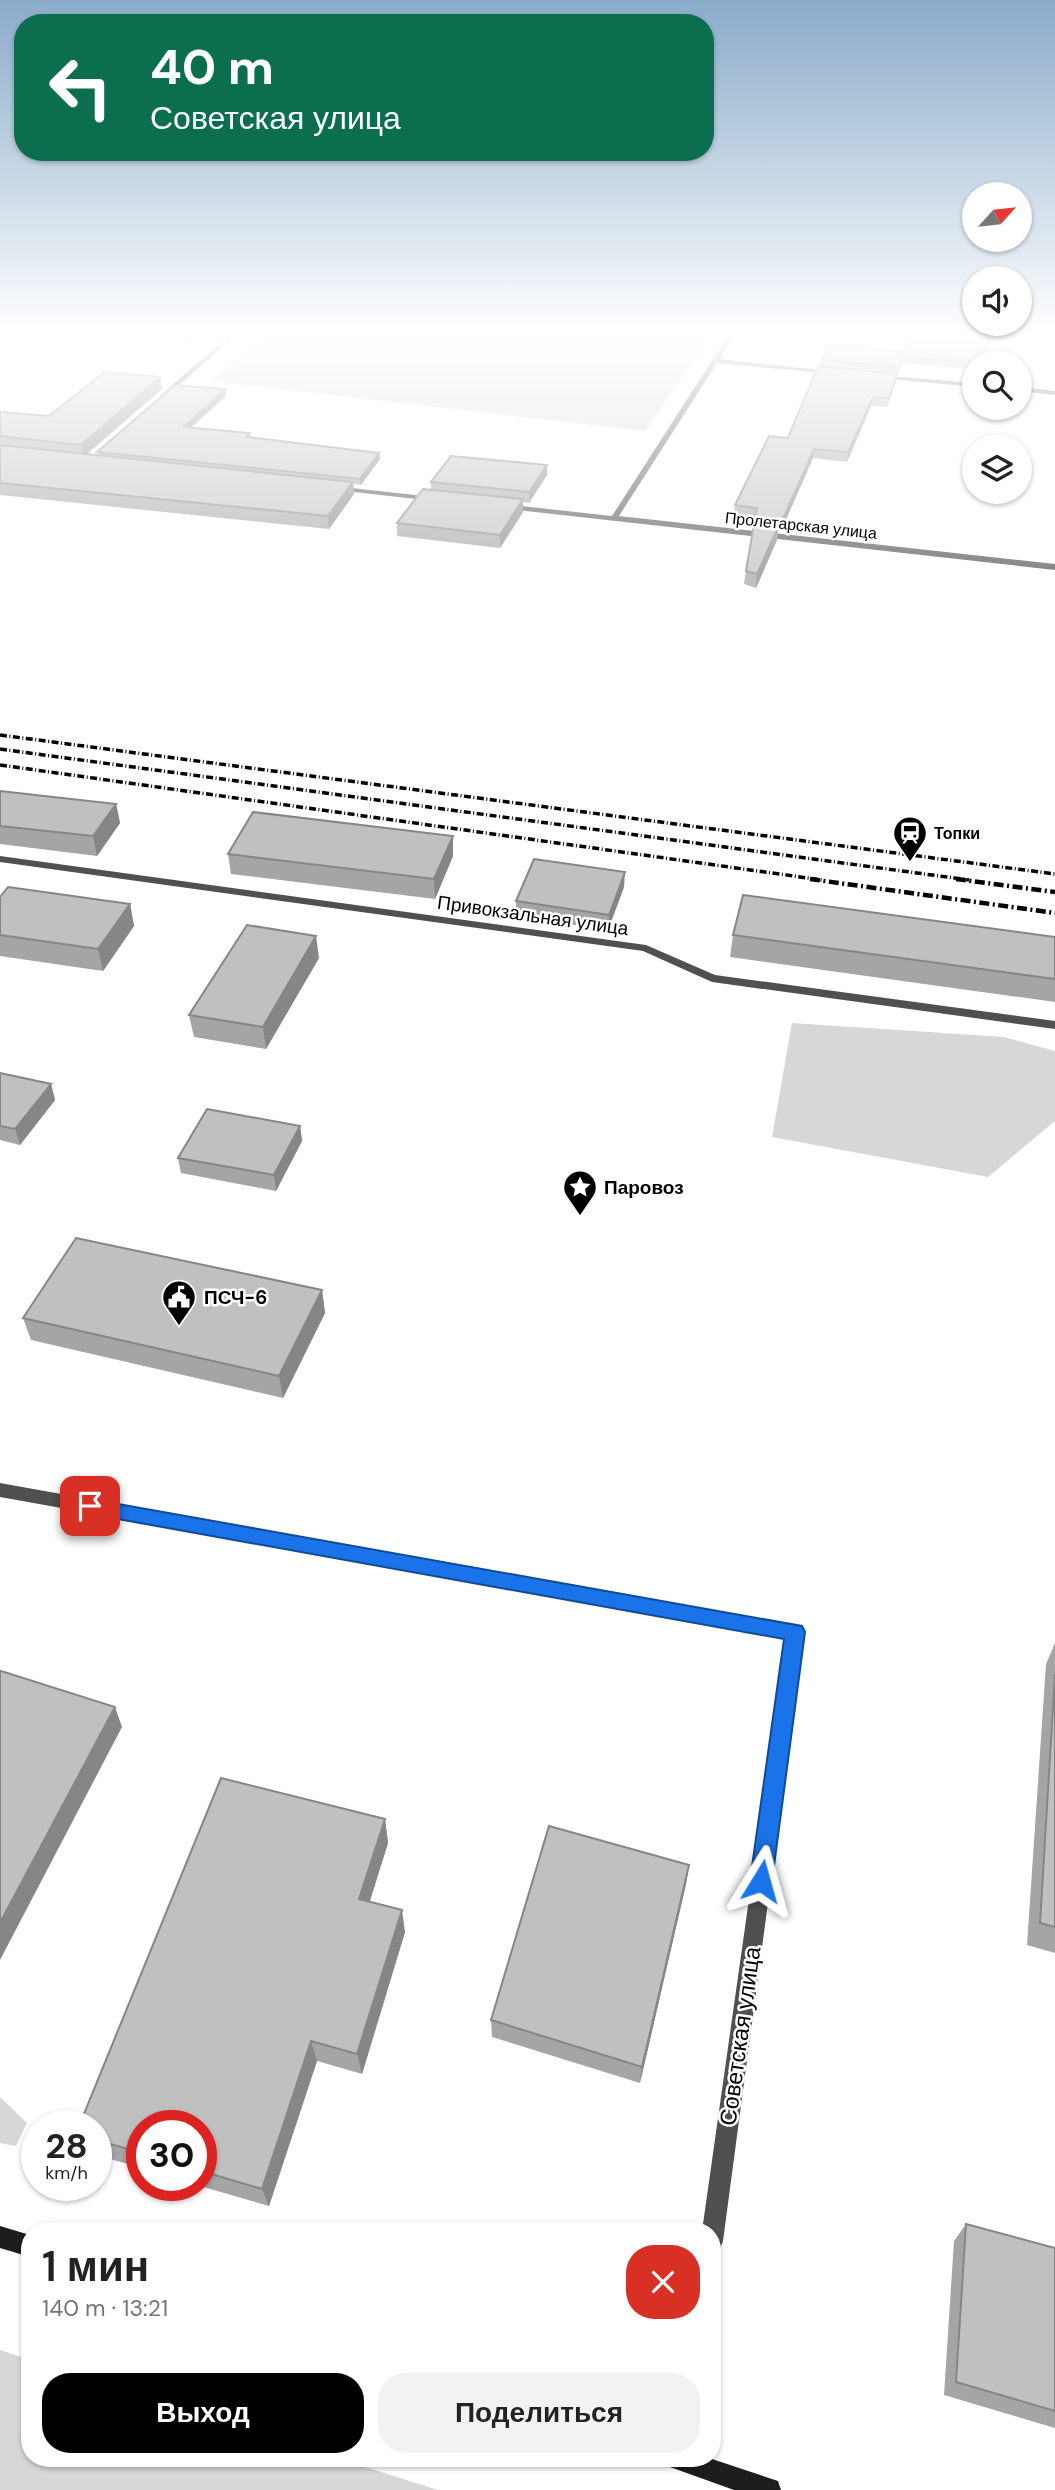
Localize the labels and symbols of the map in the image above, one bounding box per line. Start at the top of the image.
north arrow [962,182,1032,252]
street label: Пролетарская улица [724,507,878,544]
station icon: Топки [891,814,929,863]
place label: Топки [934,823,980,844]
street label: Привокзальная улица [436,890,631,941]
place icon: Паровоз [561,1168,599,1217]
place label: Паровоз [604,1175,684,1200]
public building icon: ПСЧ-6 [160,1278,198,1327]
place label: ПСЧ-6 [204,1285,267,1310]
pin [60,1476,120,1536]
position arrow [724,1844,798,1918]
street label: Советская улица [713,1944,767,2127]
speed limit sign: 30 [126,2110,217,2201]

